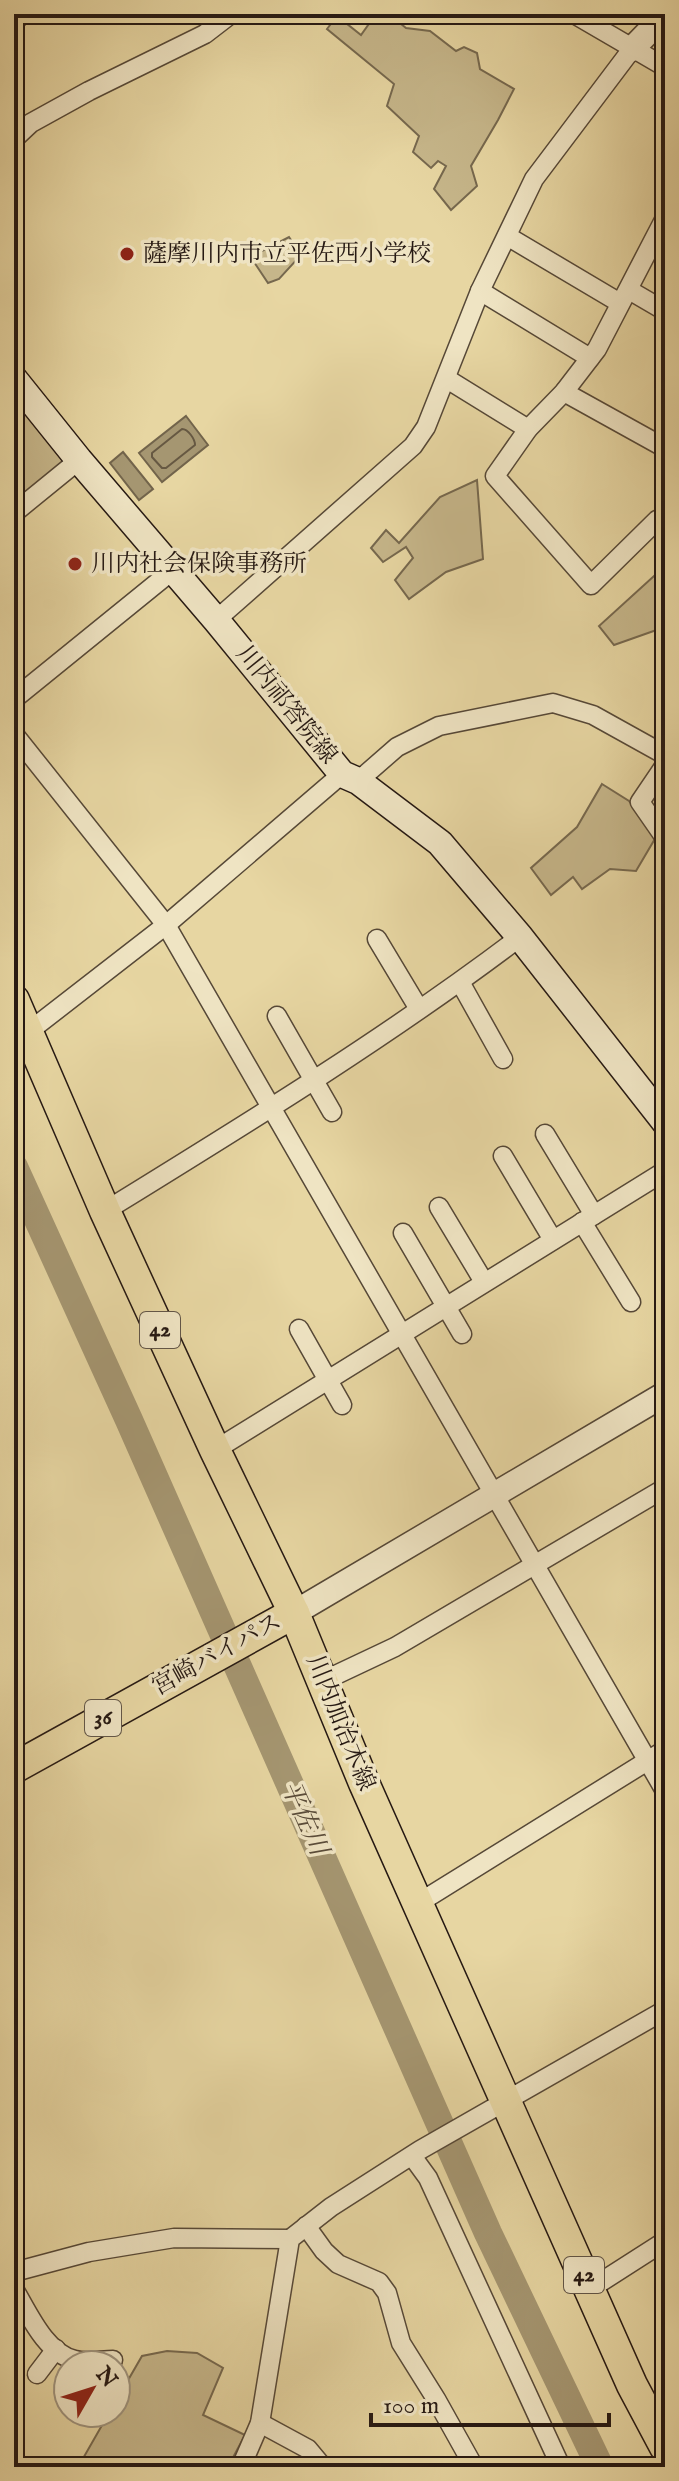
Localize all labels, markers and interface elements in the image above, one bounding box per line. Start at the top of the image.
place label: 薩摩川内市立平佐西小学校 [143,239,431,270]
marker: 薩摩川内市立平佐西小学校 [118,245,136,263]
place label: 川内社会保険事務所 [91,549,307,580]
marker: 川内社会保険事務所 [66,555,84,573]
street label: 川内祁答院線 [229,639,343,771]
road number: 42 [140,1312,180,1348]
street label: 宮崎バイパス [147,1607,287,1703]
street label: 川内加治木線 [299,1650,381,1796]
road number: 36 [85,1700,121,1736]
water label: 平佐川 [273,1776,336,1863]
road number: 42 [564,2257,604,2293]
north arrow [52,2349,132,2429]
text: N [88,2361,123,2394]
scale bar [371,2377,609,2427]
text: 100 m [383,2391,439,2422]

